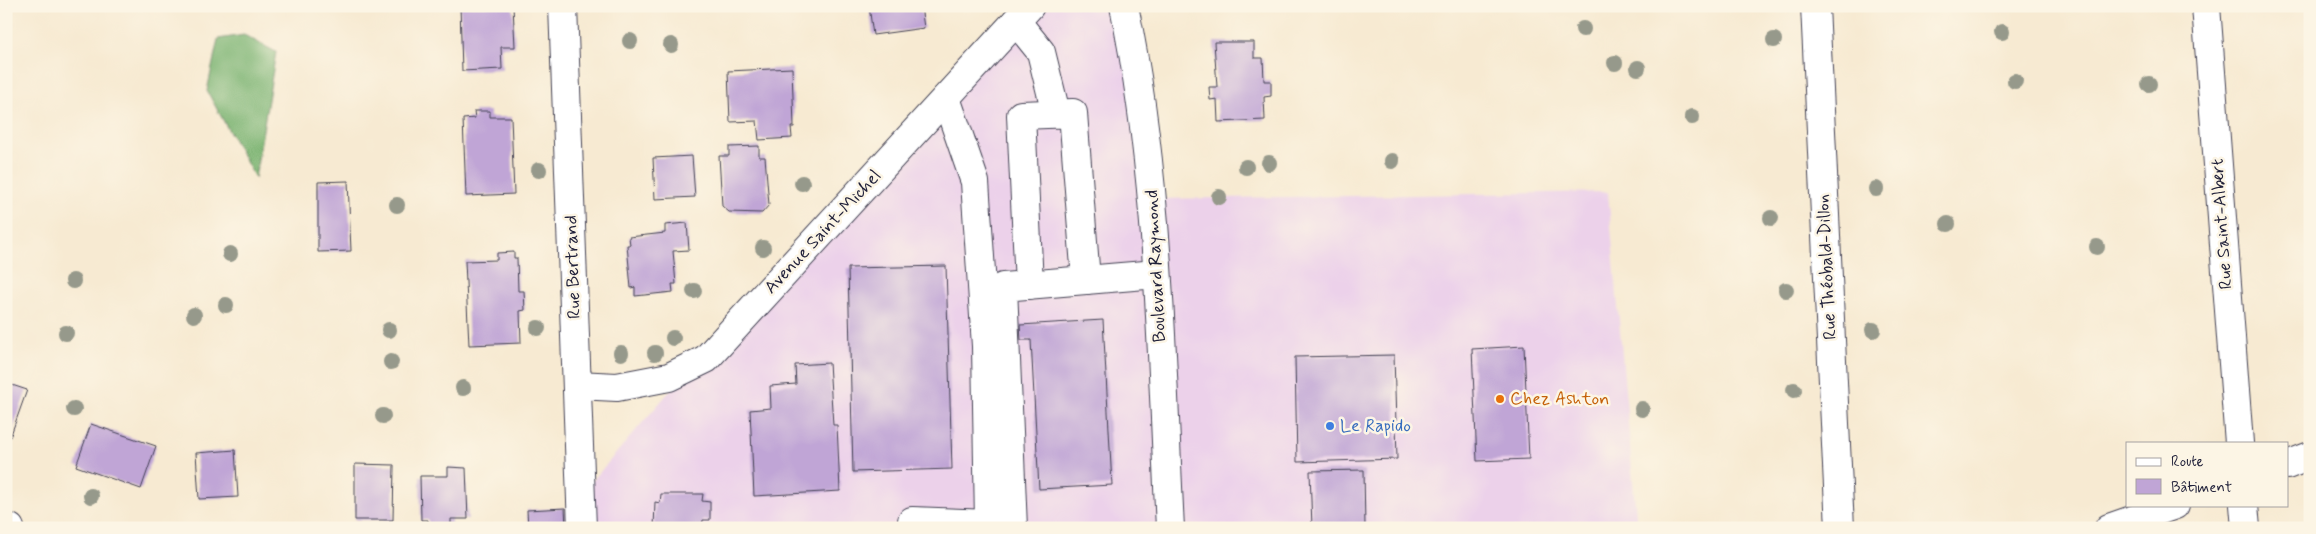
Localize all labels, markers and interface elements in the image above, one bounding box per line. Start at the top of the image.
street label: Rue Saint-Albert [2205,158,2239,290]
street label: Avenue Saint-Michel [759,165,887,299]
street label: Boulevard Raymond [1140,189,1172,343]
street label: Rue Théobald-Dillon [1811,194,1843,340]
street label: Rue Bertrand [559,215,587,319]
place label: Chez Ashton [1510,387,1609,411]
marker: Chez Ashton [1494,393,1506,405]
place label: Le Rapido [1340,414,1411,438]
marker: Le Rapido [1324,420,1336,432]
legend [2126,442,2288,506]
text: Route [2171,452,2204,472]
text: Bâtiment [2171,478,2232,498]

